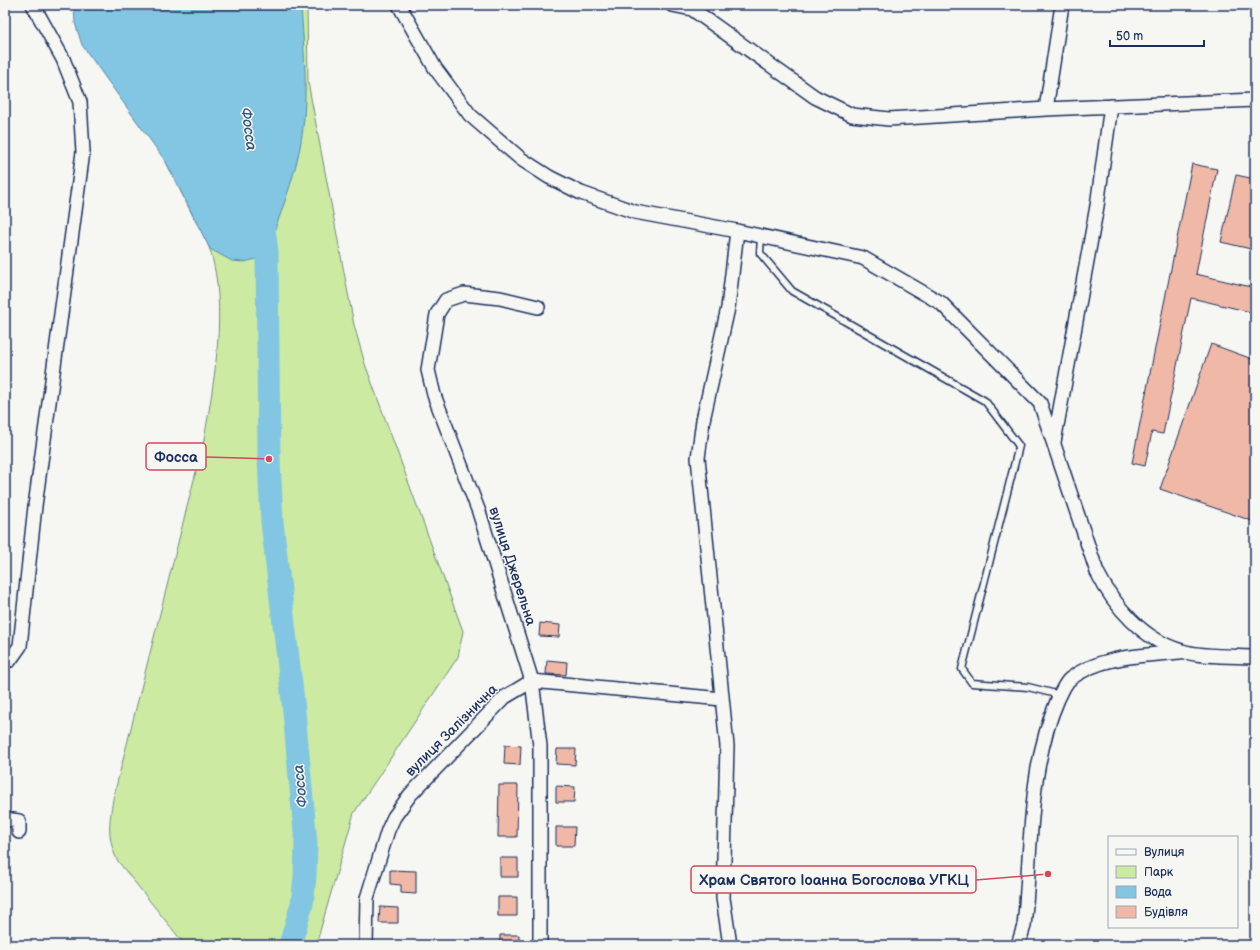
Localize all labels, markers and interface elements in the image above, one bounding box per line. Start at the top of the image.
scale bar [1110,22,1204,48]
text: 50 m [1116,29,1143,44]
water label: Фосса [236,106,261,152]
callout: Фосса [146,443,206,470]
text: Фосса [154,448,198,467]
street label: вулиця Джерельна [485,505,540,628]
street label: вулиця Залізнична [402,680,501,780]
water label: Фосса [289,763,312,808]
legend [1108,836,1238,928]
text: Вулиця [1144,845,1185,860]
text: Парк [1144,865,1174,880]
callout: Храм Святого Іоанна Богослова УГКЦ [691,866,976,893]
text: Храм Святого Іоанна Богослова УГКЦ [698,871,969,890]
text: Вода [1144,885,1172,900]
text: Будівля [1144,905,1188,920]

